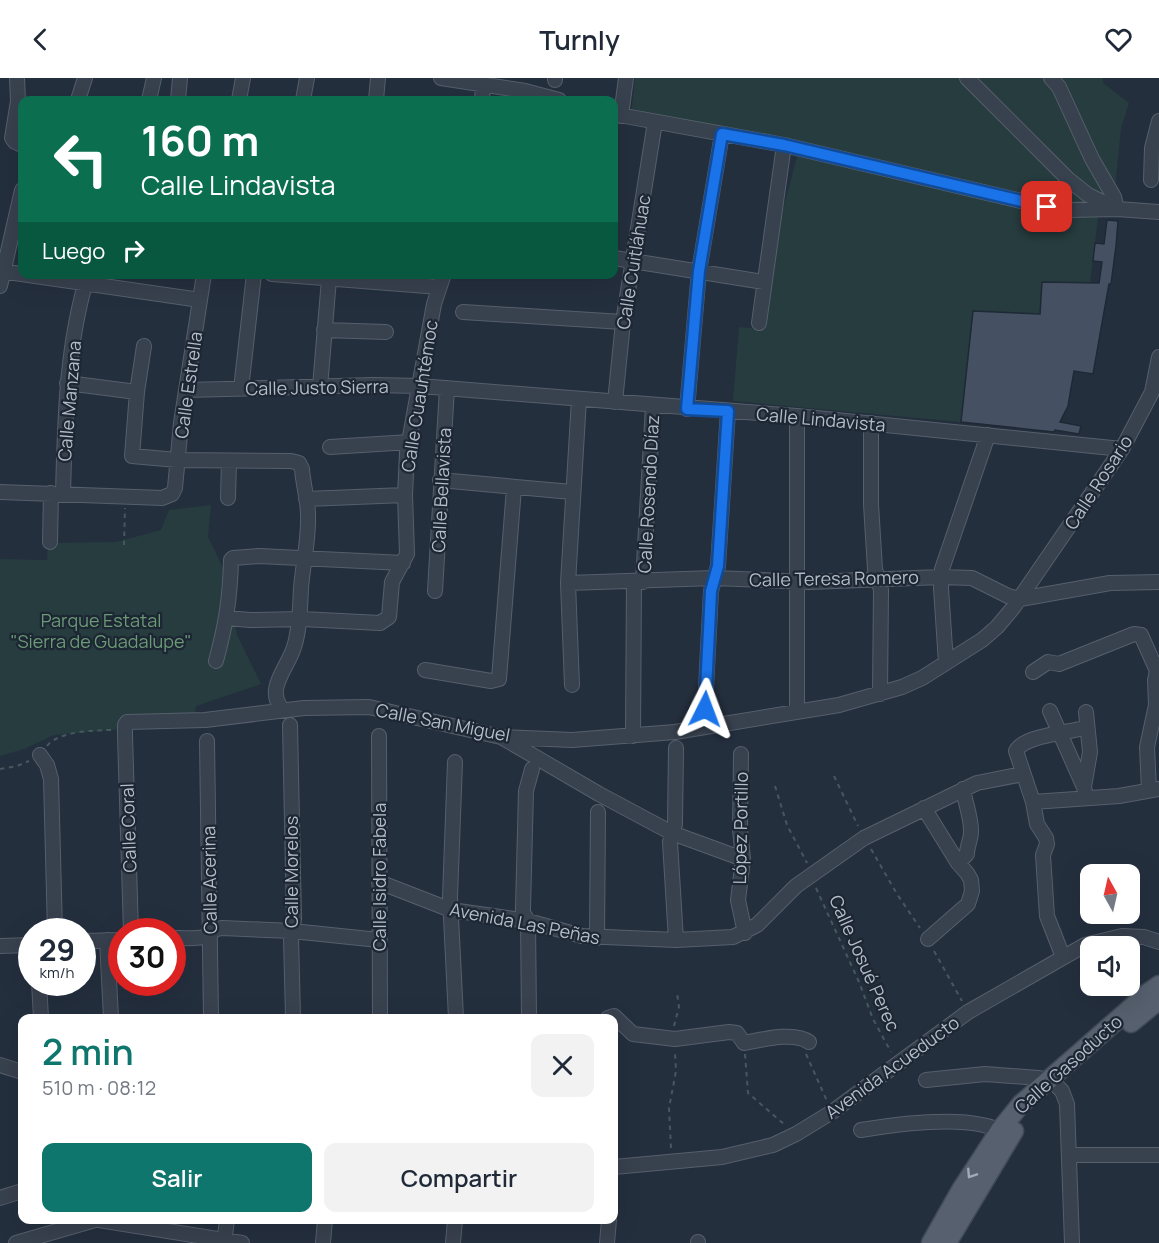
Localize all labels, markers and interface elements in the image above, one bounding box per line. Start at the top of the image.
text: Turnly [539,21,620,58]
icon: back [24,23,57,56]
icon: heart [1102,23,1135,56]
text: 160 m [141,111,259,169]
icon: left [42,120,120,198]
text: Calle Lindavista [141,166,336,203]
pin [1021,181,1072,232]
icon: arrive [1030,190,1063,223]
street label: Calle Cuitláhuac [611,193,655,331]
icon: right [117,234,150,267]
text: Luego [42,236,105,266]
street label: Calle Cuauhtémoc [395,318,443,474]
street label: Calle Estrella [169,330,207,440]
street label: Calle Manzana [52,340,86,462]
street label: Calle Justo Sierra [245,374,389,400]
street label: Calle Lindavista [755,401,887,437]
street label: Calle Rosendo Díaz [632,414,664,574]
street label: Calle Bellavista [426,427,456,553]
street label: Calle Rosario [1058,430,1138,534]
street label: Calle Teresa Romero [749,565,919,591]
park label: Parque Estatal "Sierra de Guadalupe" [10,608,192,653]
position arrow [673,677,737,741]
street label: Calle San Miguel [374,697,512,747]
street label: López Portillo [727,772,753,884]
street label: Calle Coral [114,783,142,873]
street label: Calle Isidro Fabela [367,803,391,951]
street label: Calle Morelos [279,816,303,928]
street label: Calle Acerina [196,826,222,934]
north arrow [1080,864,1140,924]
map controls [1080,864,1140,996]
street label: Calle Josué Perec [824,891,906,1035]
street label: Avenida Las Peñas [448,897,602,949]
speed limit sign: 30 [108,918,186,996]
text: 29 [39,929,75,970]
button: sound [1080,936,1140,996]
text: km/h [40,962,74,983]
street label: Calle Gasoducto [1009,1009,1127,1119]
street label: Avenida Acueducto [820,1010,964,1124]
text: 2 min [42,1027,134,1076]
button: close [531,1034,594,1097]
text: 510 m · 08:12 [42,1074,156,1101]
button: Salir [42,1143,312,1212]
button: Compartir [324,1143,594,1212]
one-way arrow [967,1167,978,1178]

